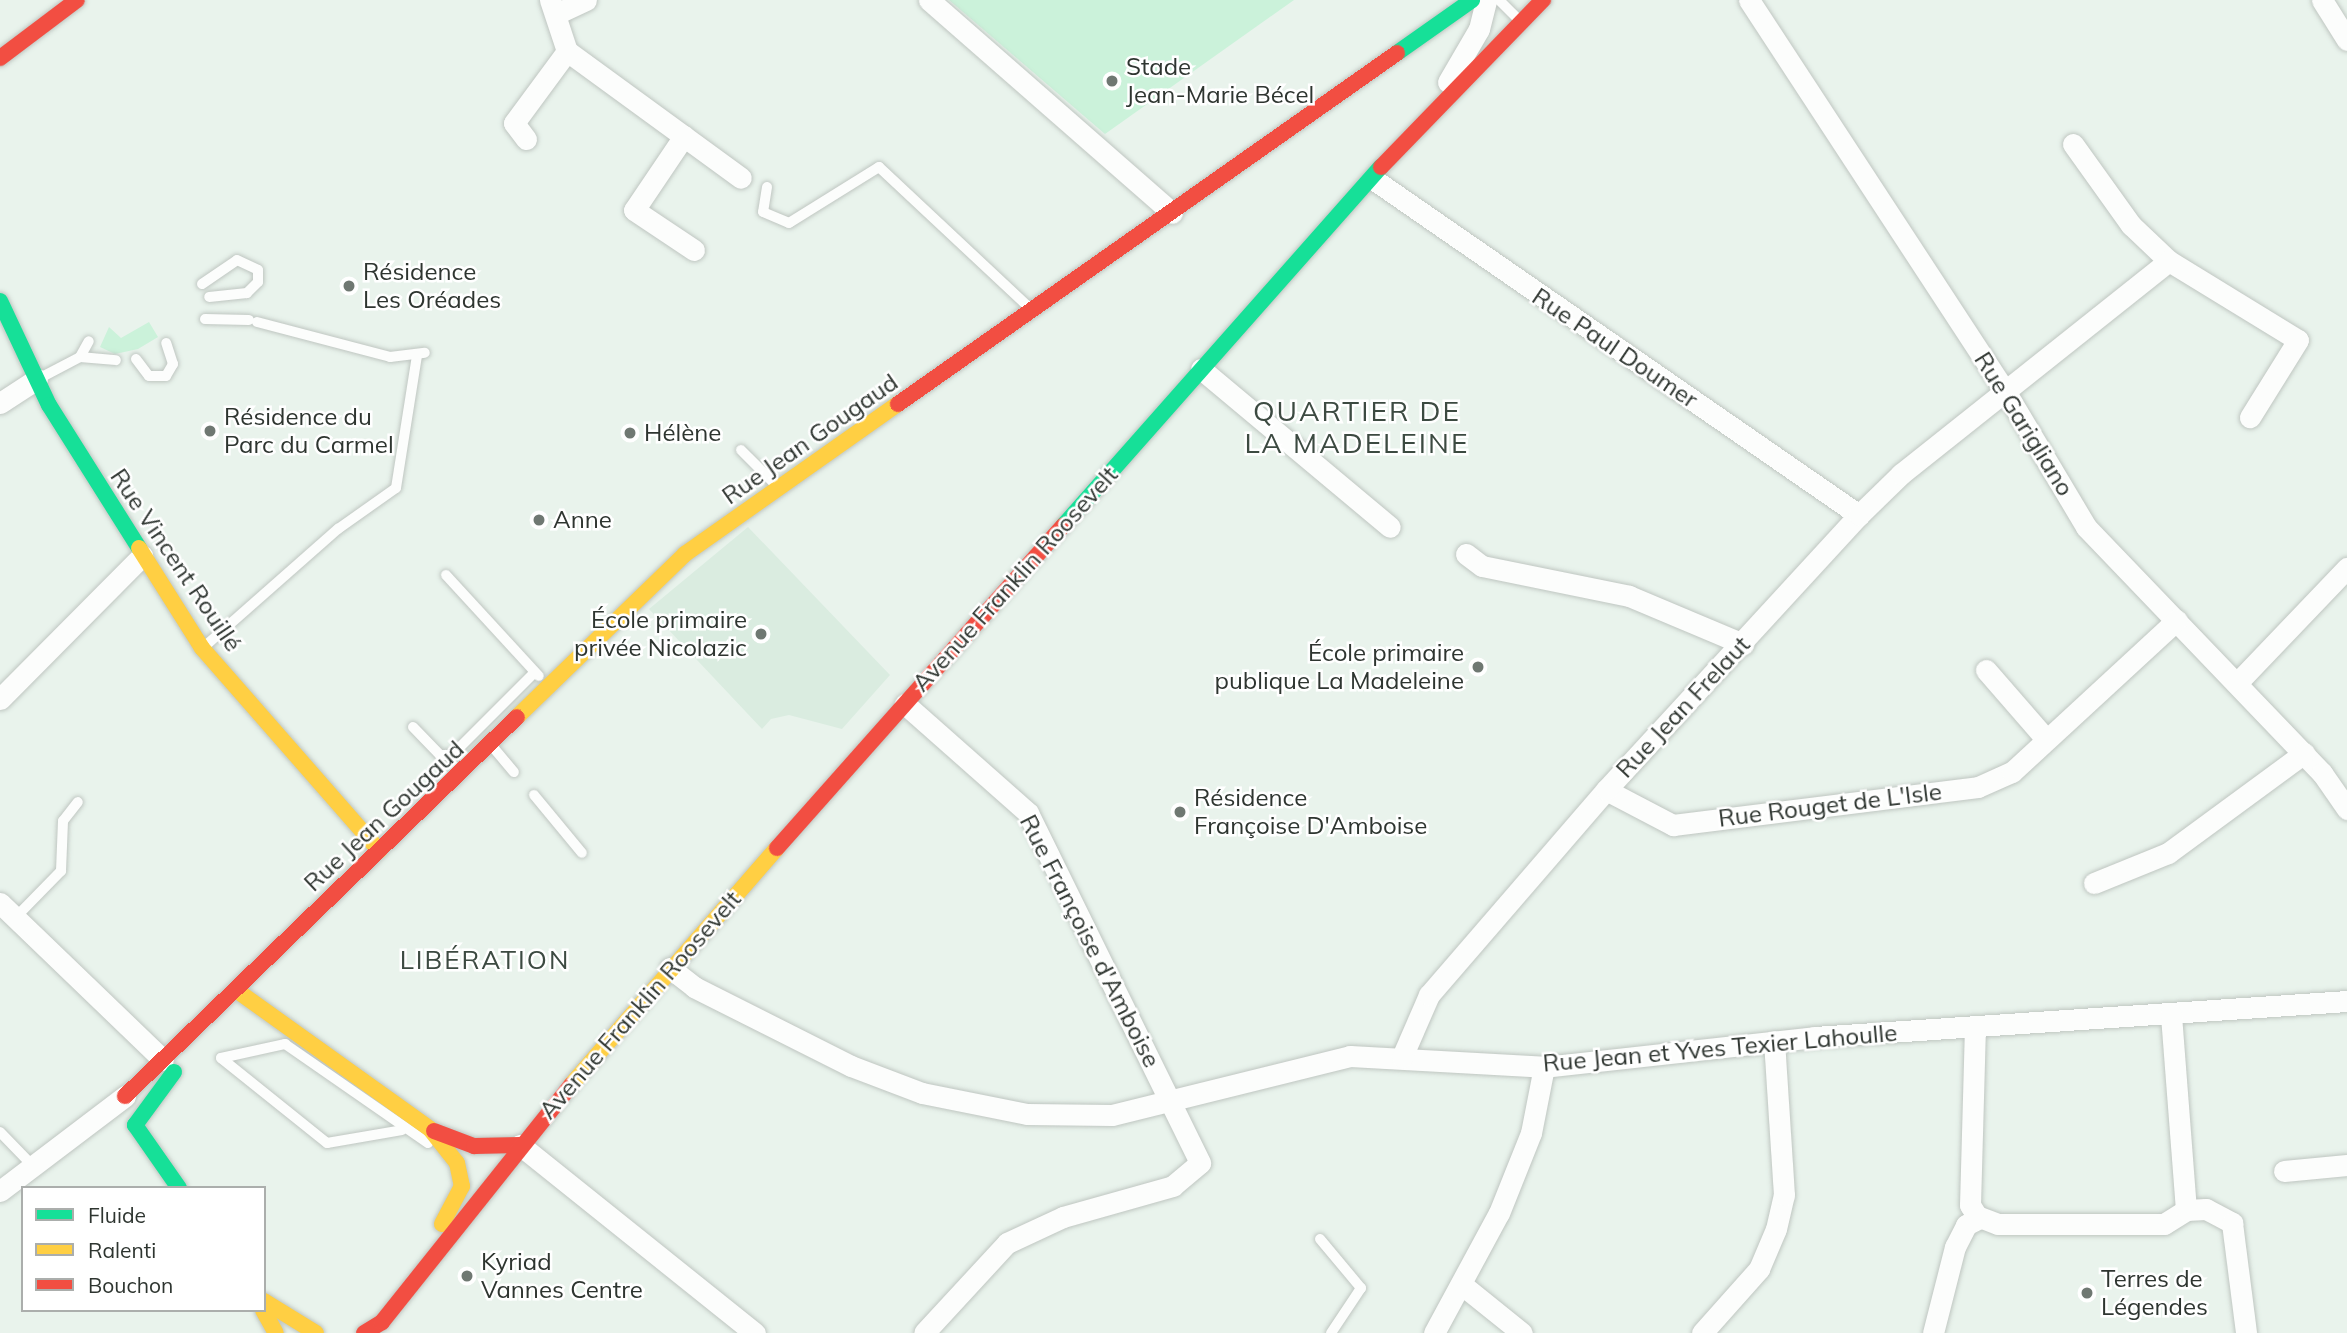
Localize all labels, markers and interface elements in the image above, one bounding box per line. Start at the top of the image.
place label: Stade Jean-Marie Bécel [1126,53,1314,109]
marker: Stade Jean-Marie Bécel [1104,73,1120,89]
place label: Résidence Les Oréades [363,258,501,314]
marker: Résidence Les Oréades [341,278,357,294]
street label: Rue Paul Doumer [1527,282,1703,414]
street label: Rue Garigliano [1968,347,2080,501]
street label: Rue Jean Gougaud [717,368,903,510]
district label: QUARTIER DE LA MADELEINE [1246,394,1468,460]
place label: Résidence du Parc du Carmel [224,403,394,459]
place label: Hélène [644,419,721,447]
marker: Résidence du Parc du Carmel [202,423,218,439]
marker: Hélène [622,425,638,441]
street label: Avenue Franklin Roosevelt [906,461,1124,697]
street label: Rue Vincent Rouillé [104,463,248,657]
place label: Anne [553,506,612,534]
marker: Anne [531,512,547,528]
place label: École primaire privée Nicolazic [574,606,747,662]
marker: École primaire privée Nicolazic [753,626,769,642]
street label: Rue Jean Frelaut [1610,630,1756,784]
place label: École primaire publique La Madeleine [1215,639,1464,695]
marker: École primaire publique La Madeleine [1470,659,1486,675]
street label: Rue Jean Gougaud [298,735,470,897]
street label: Rue Rouget de L'Isle [1717,777,1943,833]
place label: Résidence Françoise D'Amboise [1194,784,1427,840]
marker: Résidence Françoise D'Amboise [1172,804,1188,820]
street label: Rue Françoise d'Amboise [1014,810,1166,1072]
street label: Avenue Franklin Roosevelt [533,885,747,1125]
district label: LIBÉRATION [401,944,569,976]
street label: Rue Jean et Yves Texier Lahoulle [1542,1018,1898,1078]
legend [21,1186,266,1312]
text: Fluide [88,1202,146,1228]
text: Ralenti [88,1237,156,1263]
place label: Kyriad Vannes Centre [481,1248,643,1304]
place label: Terres de Légendes [2101,1265,2208,1321]
marker: Kyriad Vannes Centre [459,1268,475,1284]
text: Bouchon [88,1272,173,1298]
marker: Terres de Légendes [2079,1285,2095,1301]

